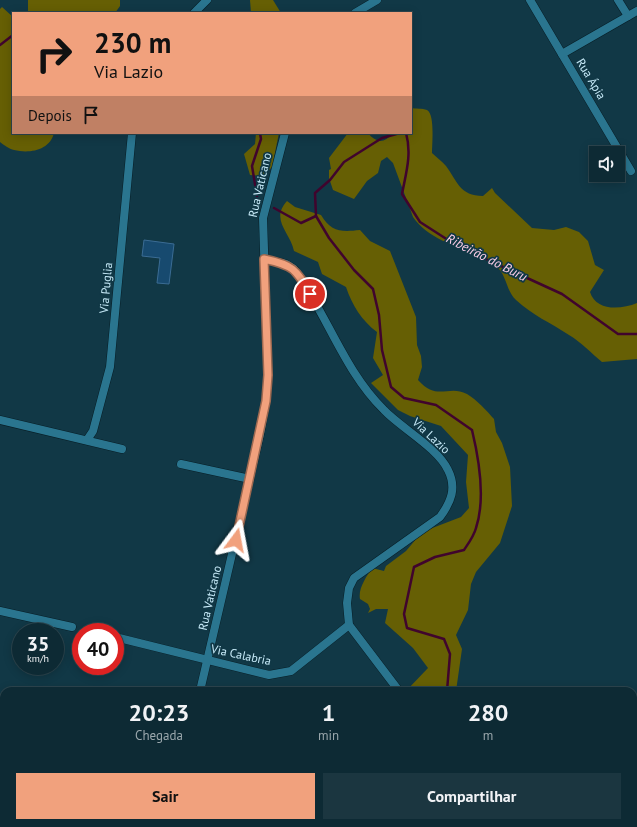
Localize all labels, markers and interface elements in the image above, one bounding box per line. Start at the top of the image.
text: 230 m [94,24,171,61]
icon: right [28,28,80,80]
street label: Rua Ápia [573,56,609,102]
text: Via Lazio [94,60,163,83]
icon: arrive [80,104,102,126]
text: Depois [28,106,72,125]
map controls [589,146,625,182]
button: sound [589,146,625,182]
street label: Rua Vaticano [245,151,274,219]
water label: Ribeirão do Buru [443,230,530,285]
street label: Via Puglia [96,262,115,315]
pin [293,277,327,311]
icon: arrive [299,283,321,305]
street label: Via Lazio [409,414,453,457]
position arrow [215,519,257,561]
street label: Rua Vaticano [195,564,224,632]
speed limit sign: 40 [72,623,124,675]
text: 35 [27,631,49,657]
street label: Via Calabria [209,641,273,668]
text: km/h [27,652,49,665]
text: 20:23 [129,697,189,728]
text: 1 [322,697,335,728]
text: 280 [468,697,508,728]
text: Chegada [135,727,183,744]
text: min [318,727,339,744]
text: m [483,727,493,744]
button: Sair [16,773,315,819]
button: Compartilhar [323,773,621,819]

